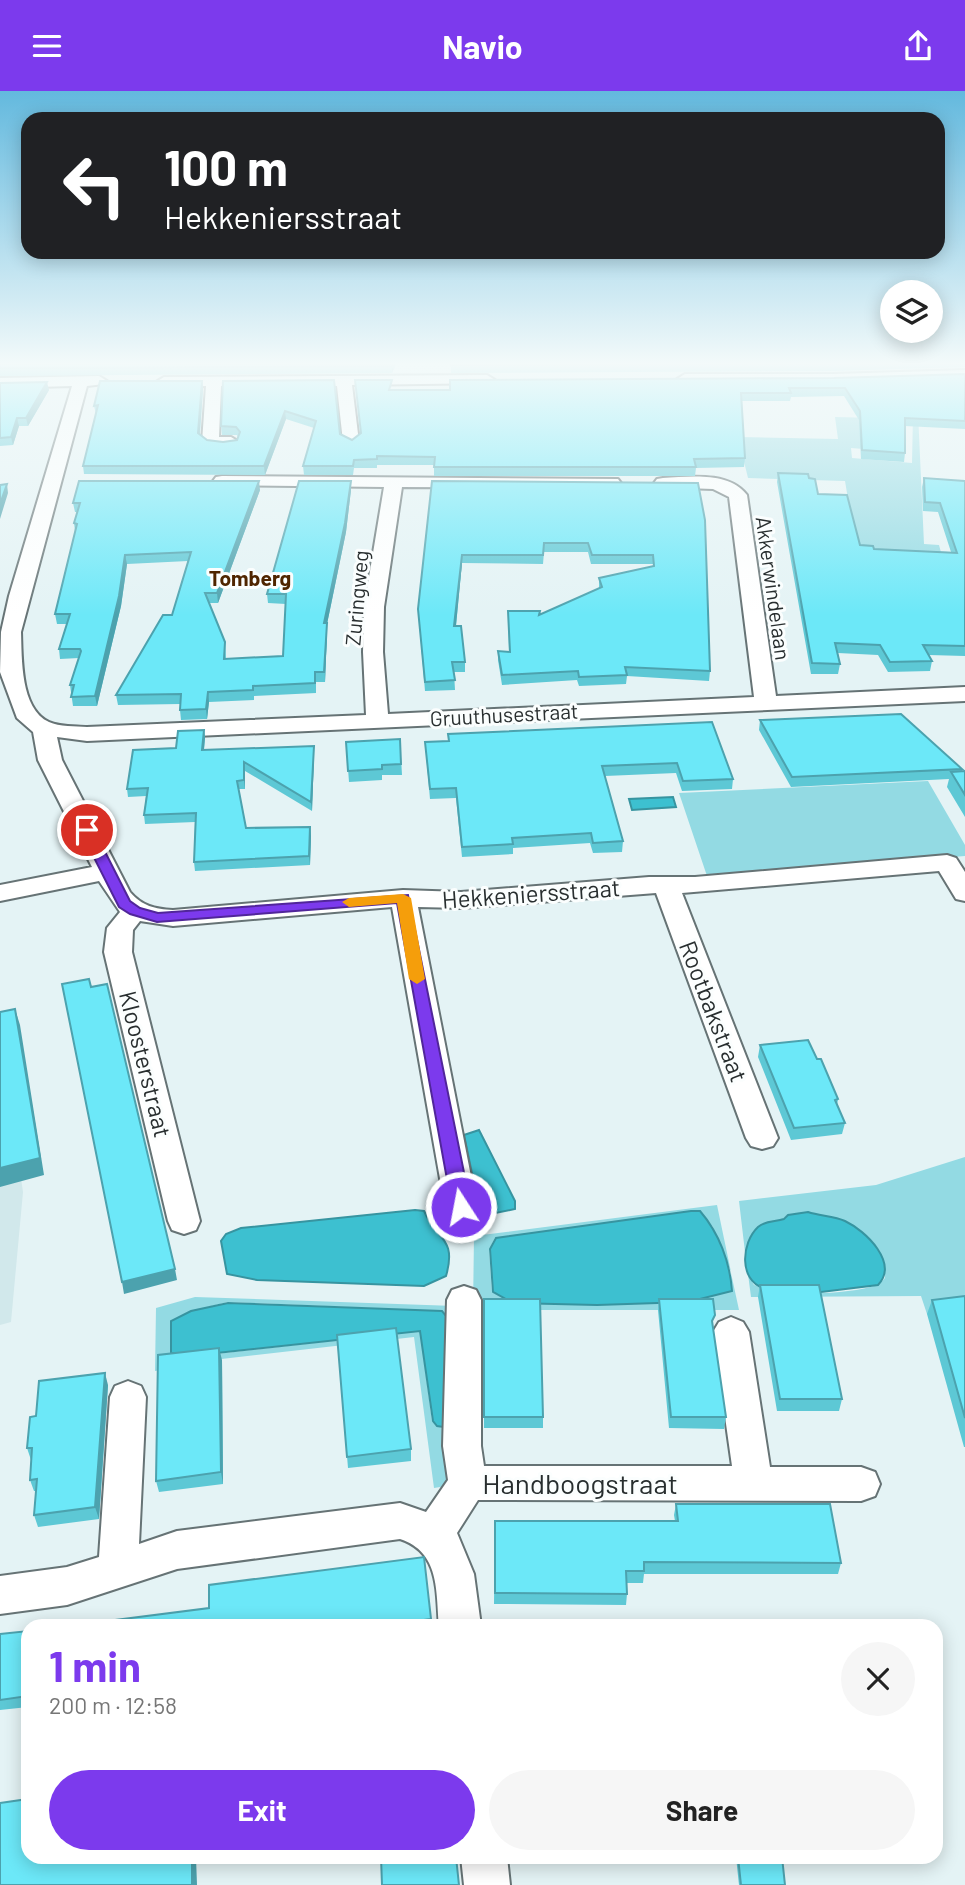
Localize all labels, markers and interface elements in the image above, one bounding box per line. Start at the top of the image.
icon: menu [28,27,66,65]
text: Navio [442,27,523,65]
icon: share [899,27,937,65]
text: 100 m [164,137,288,196]
icon: left [49,140,140,231]
text: Hekkeniersstraat [164,197,402,235]
map controls [880,280,943,343]
button: layers [880,280,943,343]
street label: Akkerwindelaan [752,515,796,661]
street label: Zuringweg [339,549,373,647]
district label: Tomberg [209,565,291,590]
street label: Gruuthusestraat [429,698,579,730]
pin [57,800,117,860]
icon: arrive [68,811,106,849]
street label: Hekkeniersstraat [441,872,621,914]
street label: Rootbakstraat [674,936,754,1086]
street label: Kloosterstraat [114,988,178,1140]
position arrow [424,1170,498,1244]
street label: Handboogstraat [482,1466,678,1500]
text: 1 min [49,1640,141,1690]
button: close [841,1642,915,1716]
text: 200 m · 12:58 [49,1691,177,1719]
button: Exit [49,1770,475,1850]
button: Share [489,1770,915,1850]

